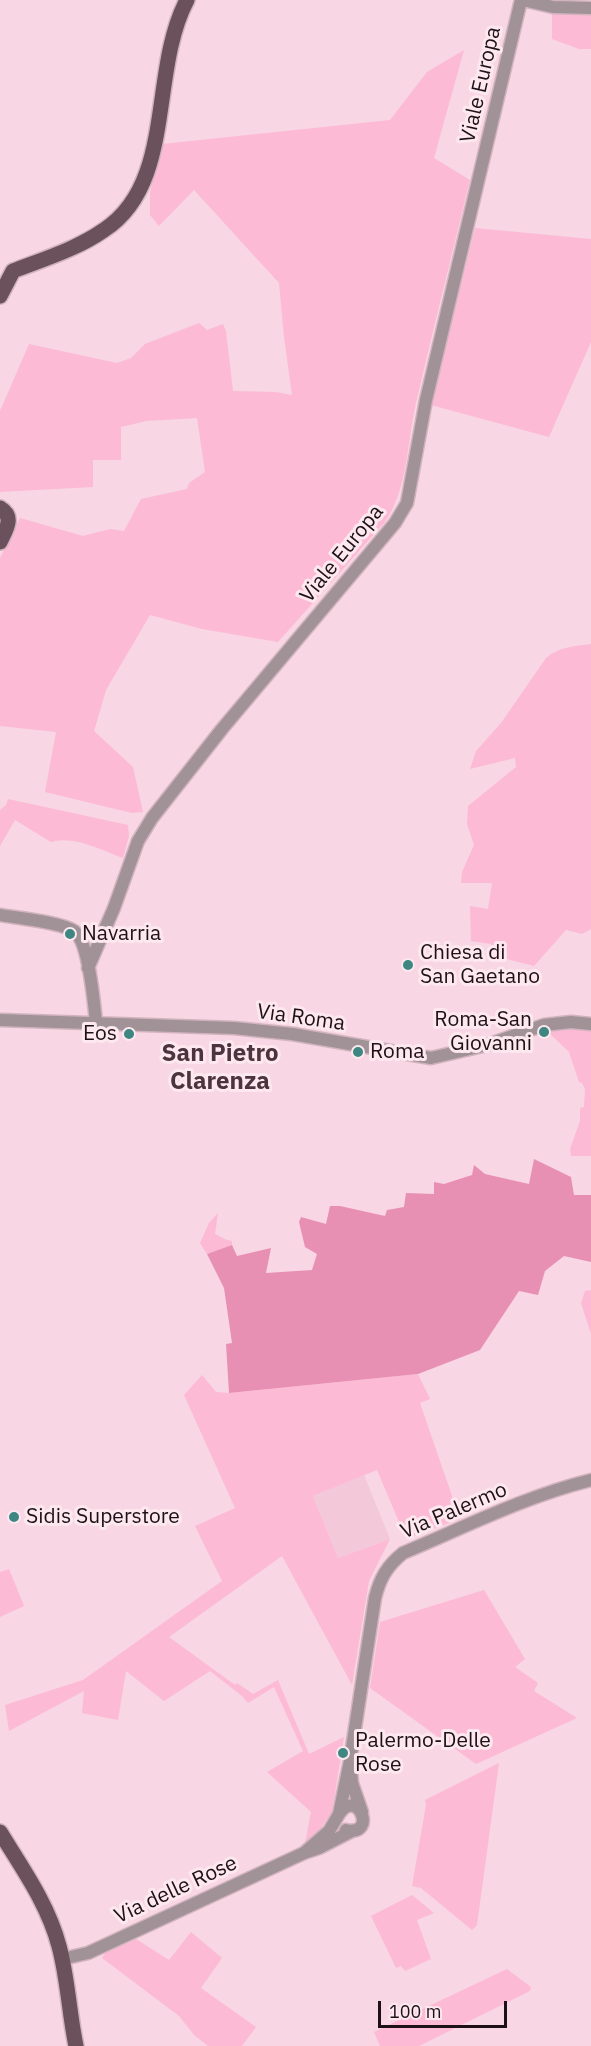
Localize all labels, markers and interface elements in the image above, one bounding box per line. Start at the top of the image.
street label: Viale Europa [455,24,507,146]
street label: Viale Europa [295,500,389,608]
place label: Navarria [82,921,161,947]
marker: Navarria [63,927,77,941]
place label: Chiesa di San Gaetano [420,940,540,990]
marker: Chiesa di San Gaetano [401,958,415,972]
street label: Via Roma [255,999,347,1037]
place label: Roma-San Giovanni [434,1007,532,1057]
place label: Eos [83,1021,117,1047]
marker: Roma-San Giovanni [537,1025,551,1039]
marker: Eos [122,1027,136,1041]
place label: Roma [370,1039,424,1065]
district label: San Pietro Clarenza [162,1040,278,1096]
marker: Roma [351,1045,365,1059]
street label: Via Palermo [397,1477,511,1545]
place label: Sidis Superstore [26,1504,180,1530]
marker: Sidis Superstore [7,1510,21,1524]
place label: Palermo-Delle Rose [355,1728,491,1778]
marker: Palermo-Delle Rose [336,1746,350,1760]
street label: Via delle Rose [111,1851,241,1929]
scale bar [381,1989,510,2027]
text: 100 m [389,2000,441,2023]

